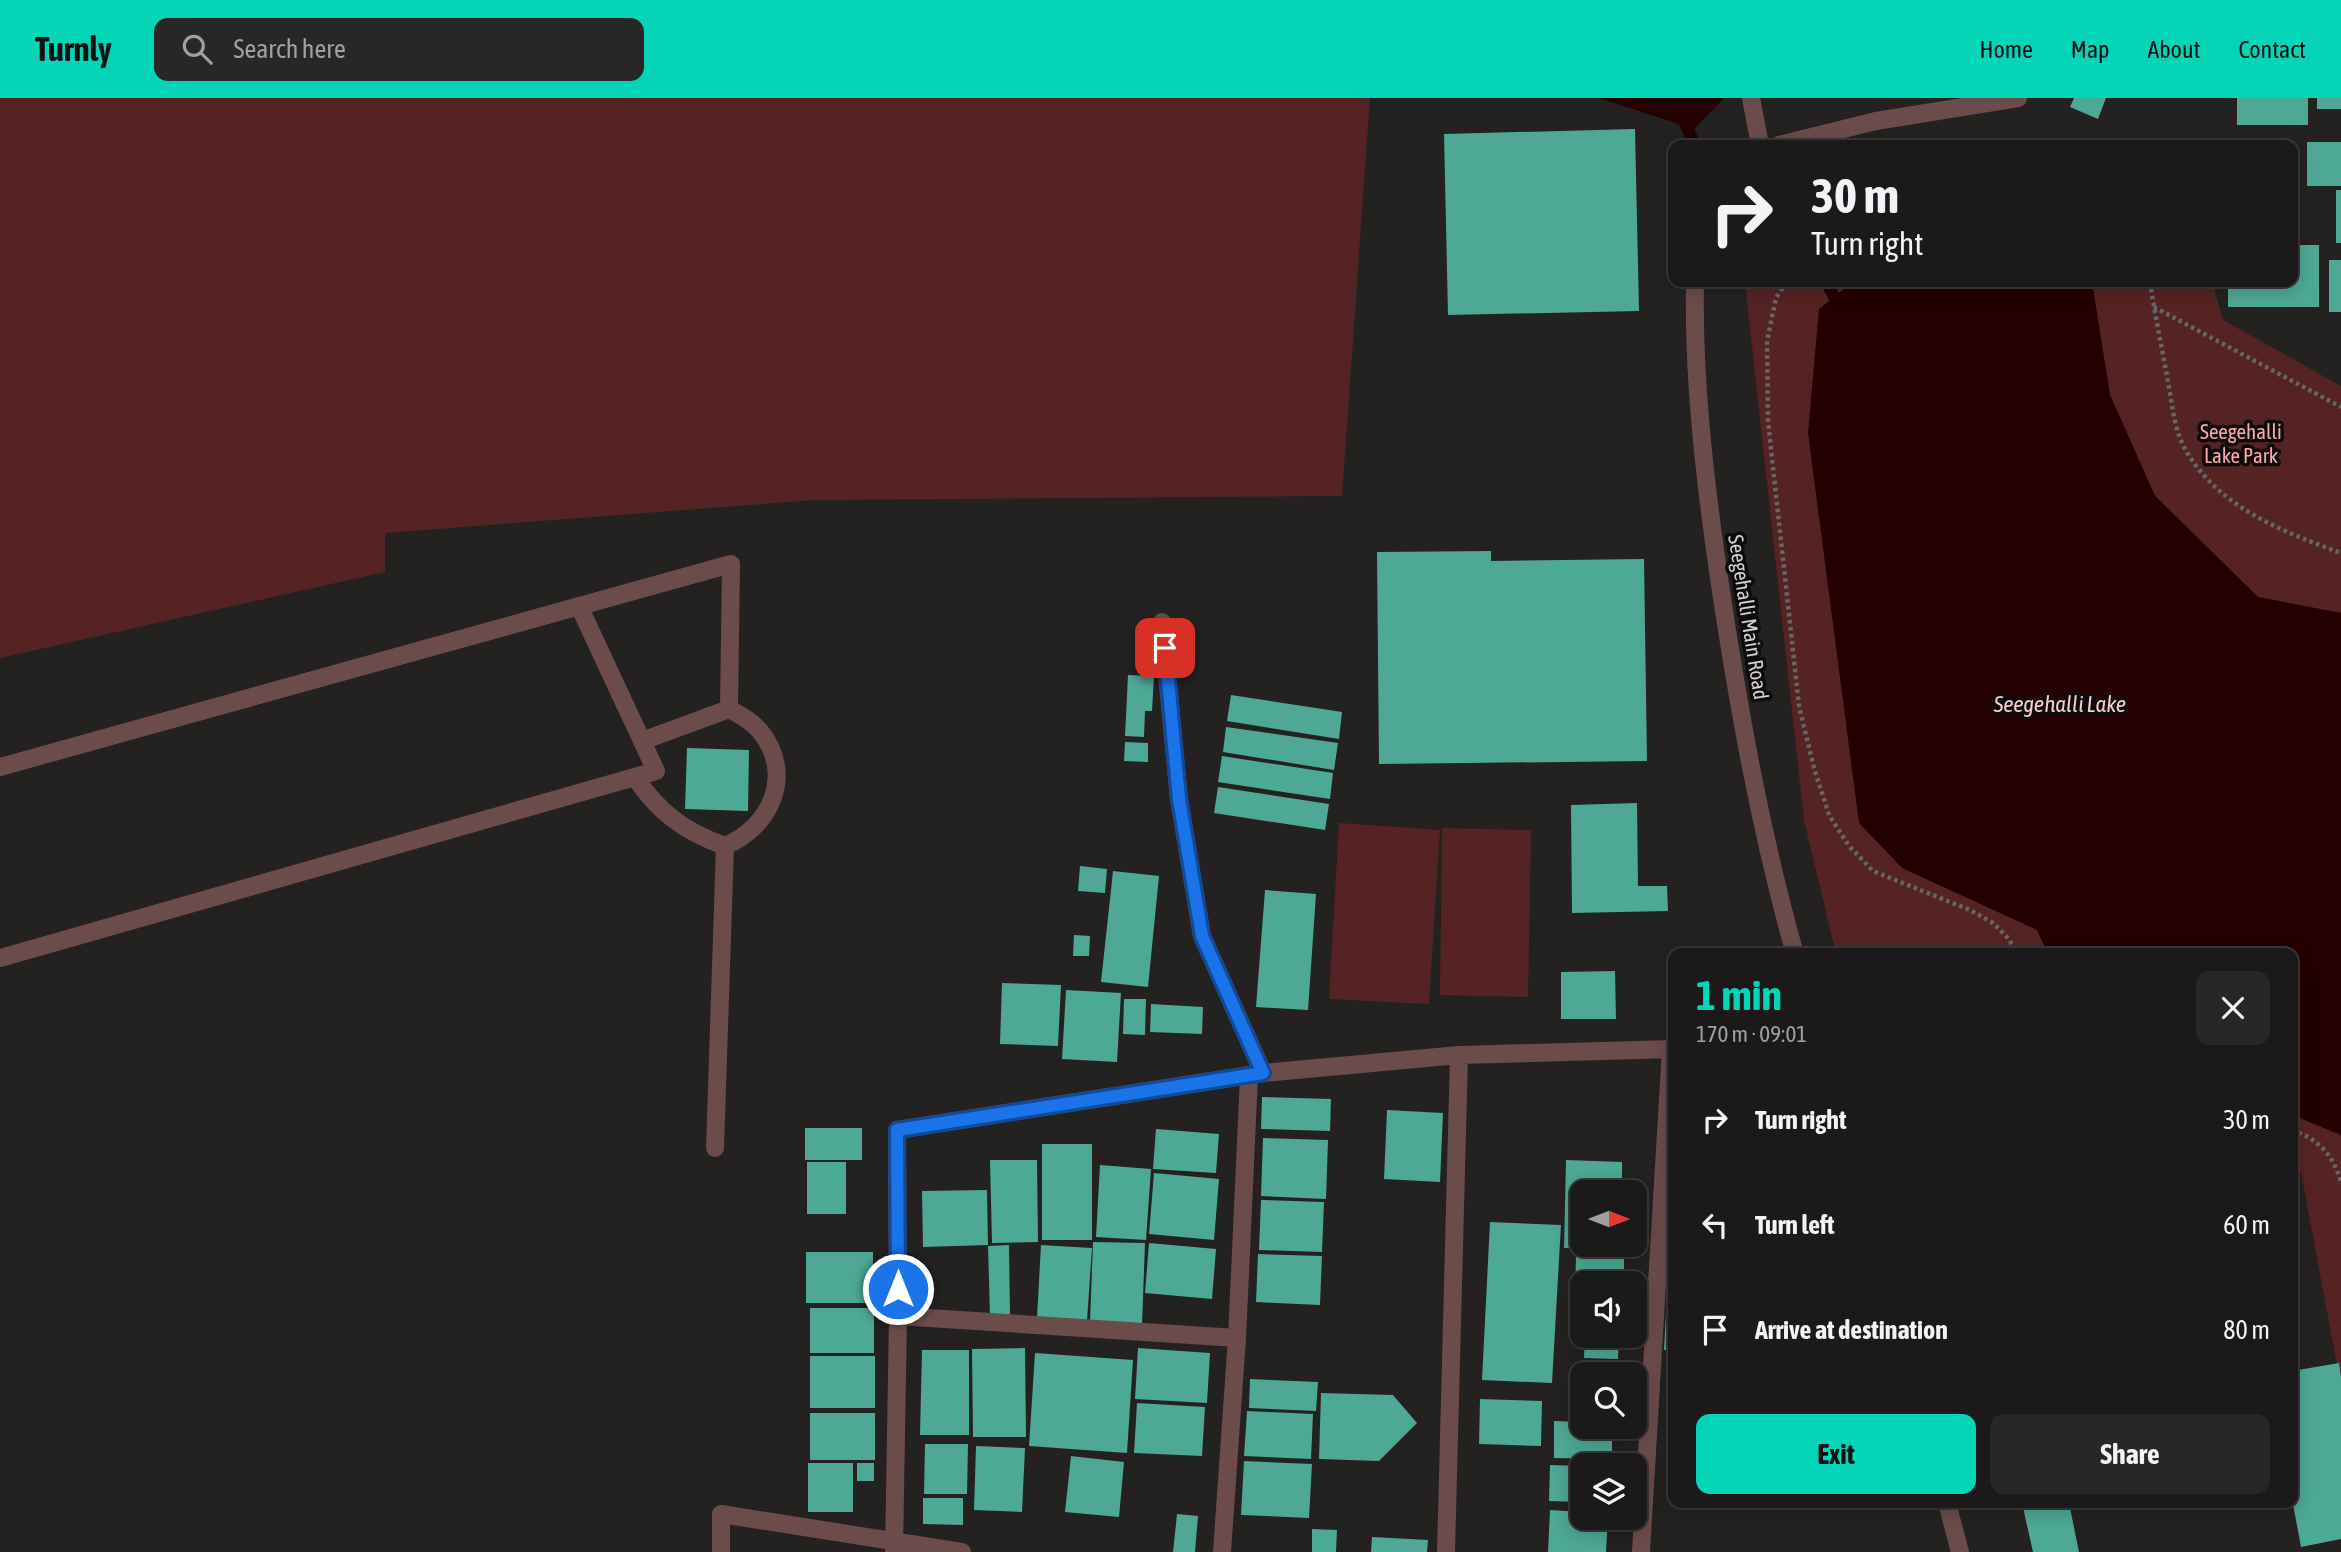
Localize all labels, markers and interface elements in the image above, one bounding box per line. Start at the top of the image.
search box [154,18,644,81]
text: Turnly [35,30,112,68]
icon: search [178,30,216,68]
text: Search here [234,34,346,64]
text: Home [1979,36,2033,63]
text: Map [2071,36,2109,63]
text: About [2147,36,2200,63]
text: Contact [2238,36,2306,63]
text: 30 m [1811,167,1899,223]
icon: right [1696,168,1787,259]
text: Turn right [1811,225,1924,262]
park label: Seegehalli Lake Park [2200,419,2282,467]
street label: Seegehalli Main Road [1724,533,1774,701]
pin [1135,618,1195,678]
icon: arrive [1146,629,1184,667]
water label: Seegehalli Lake [1993,691,2126,717]
text: 1 min [1696,971,1782,1019]
button: close [2196,971,2270,1045]
text: 170 m · 09:01 [1696,1021,1807,1047]
icon: right [1696,1101,1734,1139]
text: Turn right [1755,1105,1846,1135]
text: 30 m [2223,1105,2270,1135]
north arrow [1570,1180,1647,1256]
map controls [1570,1180,1647,1530]
icon: left [1696,1206,1734,1244]
text: Turn left [1755,1210,1835,1240]
text: 60 m [2223,1210,2270,1240]
position arrow [861,1252,935,1326]
button: sound [1570,1271,1647,1348]
icon: arrive [1696,1311,1734,1349]
text: Arrive at destination [1755,1315,1948,1345]
text: 80 m [2223,1315,2270,1345]
button: search [1570,1362,1647,1439]
button: Exit [1696,1414,1976,1494]
button: Share [1990,1414,2270,1494]
button: layers [1570,1453,1647,1530]

